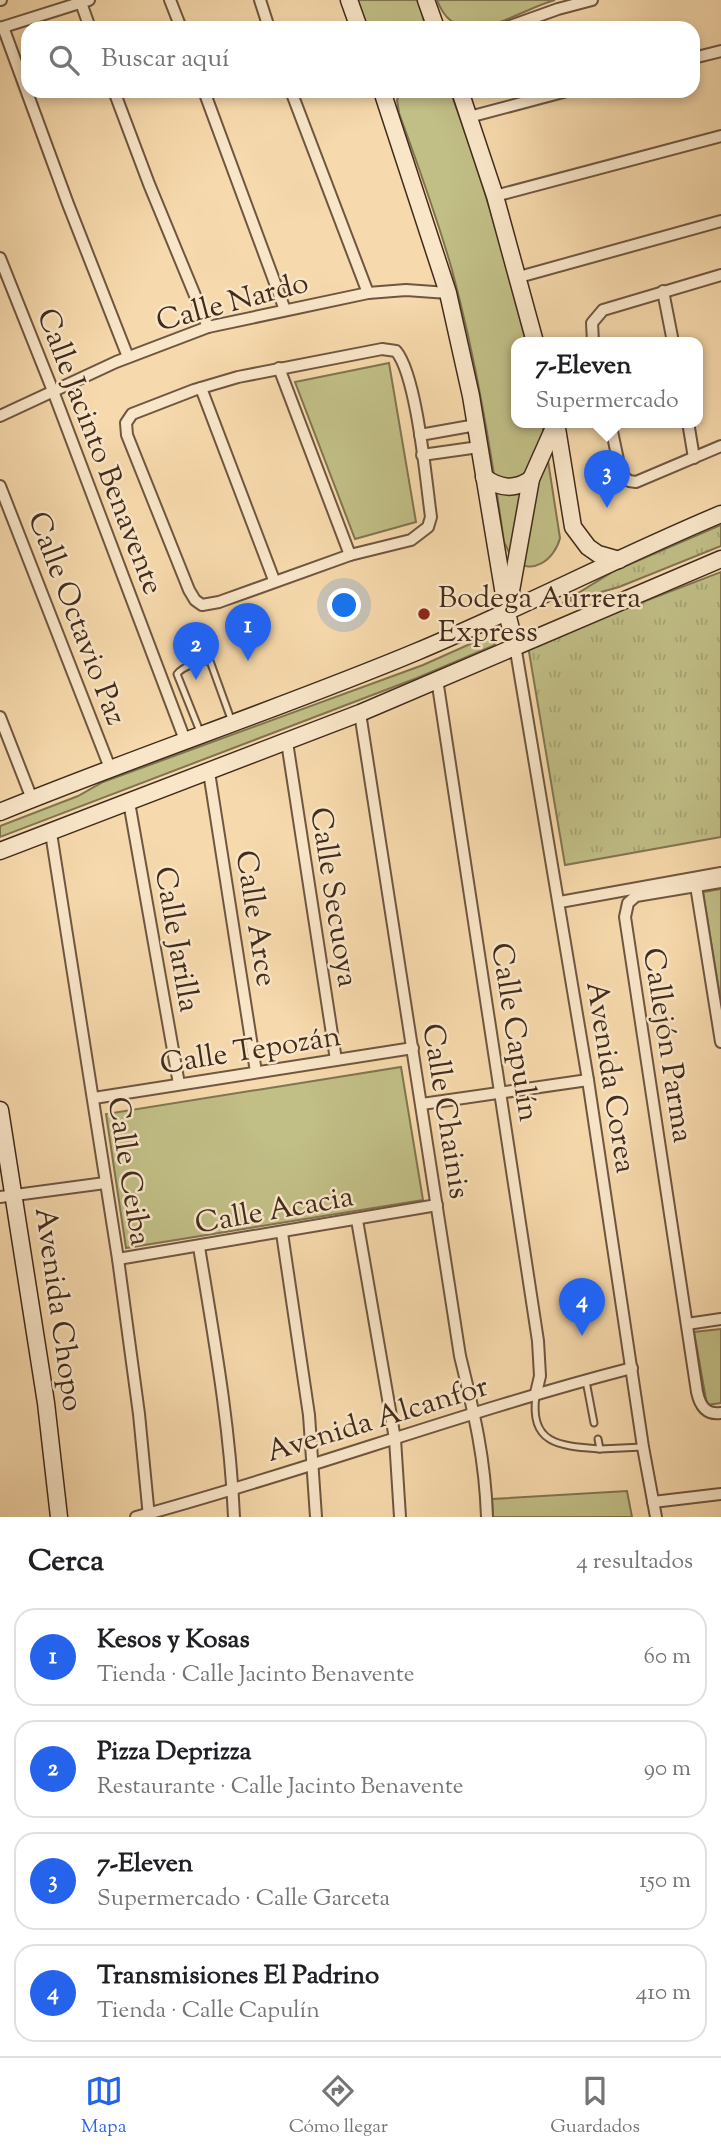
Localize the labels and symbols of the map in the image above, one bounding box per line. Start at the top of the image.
street label: Calle Nardo [152,262,314,344]
street label: Calle Jacinto Benavente [24,302,173,601]
pin: 3 [584,450,630,508]
street label: Calle Octavio Paz [15,506,136,732]
place label: Bodega Aurrera Express [438,578,641,655]
your location [327,588,361,622]
pin: 1 [225,603,271,661]
marker: Bodega Aurrera Express [416,606,432,622]
pin: 2 [173,622,219,680]
street label: Calle Secuoya [297,804,368,991]
street label: Calle Arce [223,847,286,989]
street label: Calle Jarilla [142,863,209,1016]
street label: Calle Capulín [478,940,549,1125]
street label: Callejón Parma [630,945,703,1146]
street label: Avenida Corea [573,978,646,1177]
street label: Calle Tepozán [157,1016,344,1087]
street label: Calle Chainis [409,1021,480,1202]
street label: Calle Ceiba [95,1094,161,1249]
street label: Calle Acacia [192,1176,357,1247]
street label: Avenida Chopo [22,1205,93,1414]
pin: 4 [559,1278,605,1336]
street label: Avenida Alcanfor [262,1366,494,1475]

